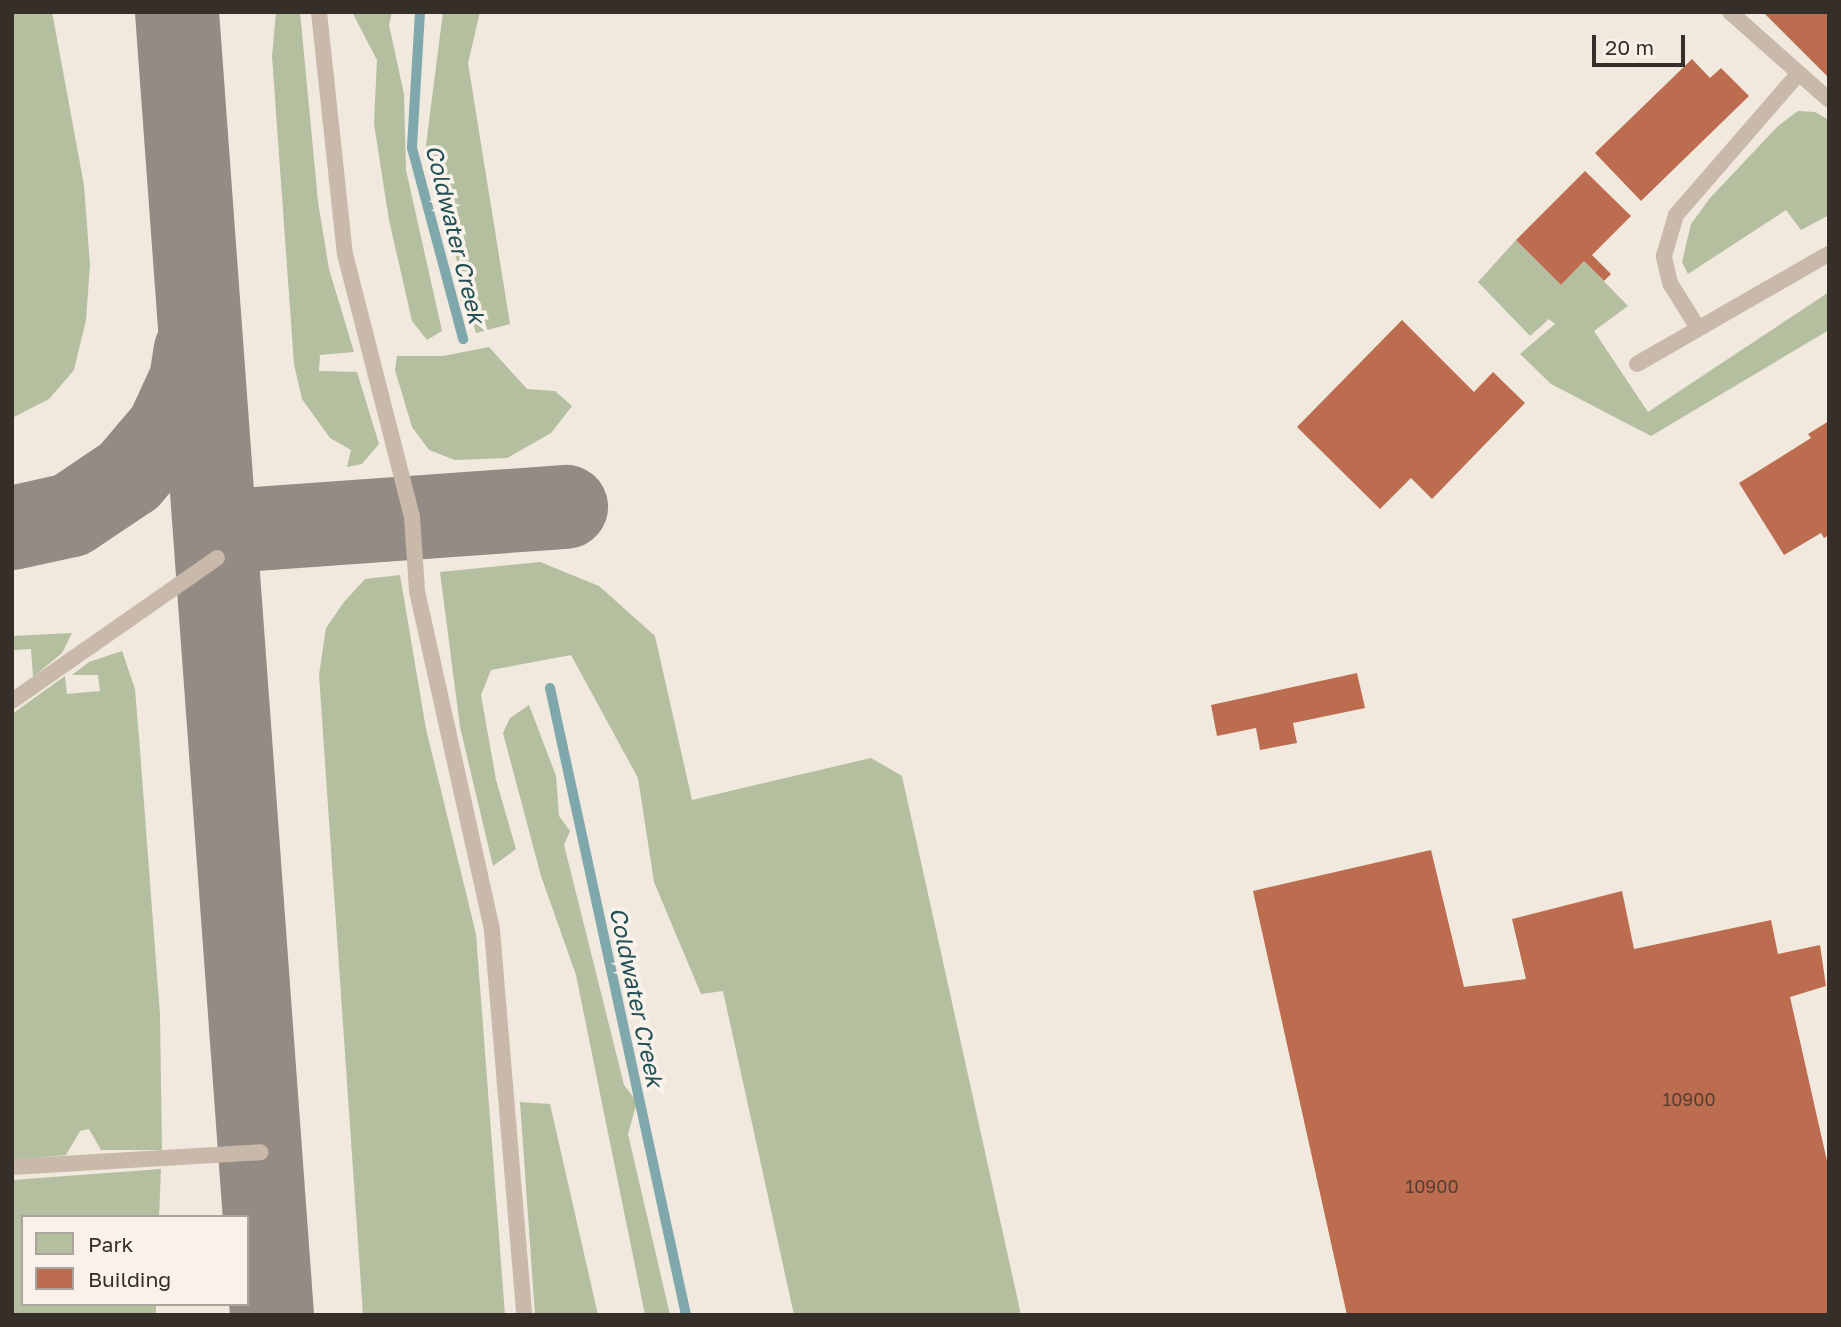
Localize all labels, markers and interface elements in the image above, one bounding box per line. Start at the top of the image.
scale bar [1596,21,1689,65]
text: 20 m [1605,34,1654,60]
water label: Coldwater Creek [420,142,492,326]
water label: Coldwater Creek [604,905,670,1089]
house number: 10900 [1662,1088,1716,1110]
house number: 10900 [1405,1175,1459,1197]
legend [21,1215,248,1306]
text: Park [88,1231,133,1257]
text: Building [88,1266,171,1292]

